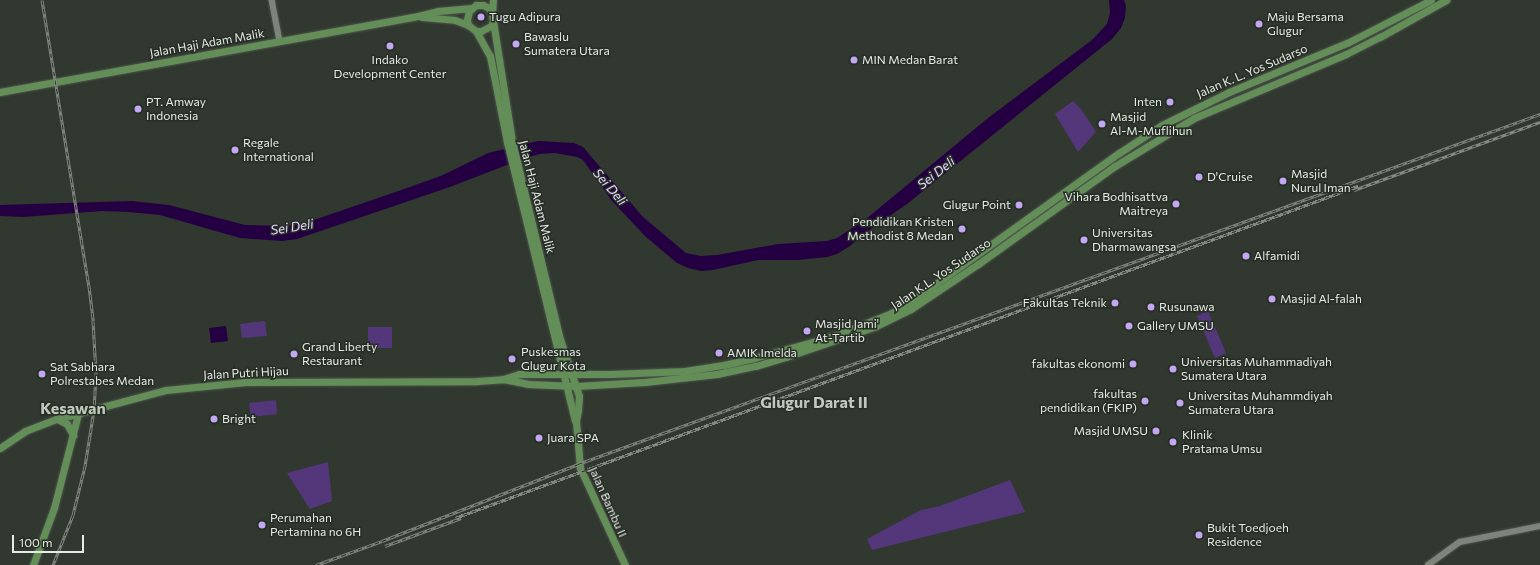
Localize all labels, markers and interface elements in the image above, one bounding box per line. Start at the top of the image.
place label: Tugu Adipura [489,10,561,24]
place label: Maju Bersama Glugur [1267,10,1344,38]
marker: Tugu Adipura [476,12,486,22]
marker: Maju Bersama Glugur [1254,19,1264,29]
street label: Jalan Haji Adam Malik [149,26,265,60]
place label: Bawaslu Sumatera Utara [524,30,610,58]
marker: Bawaslu Sumatera Utara [511,39,521,49]
marker: Indako Development Center [385,41,395,51]
street label: Jalan K. L. Yos Sudarso [1194,41,1310,101]
place label: Indako Development Center [334,53,446,81]
place label: MIN Medan Barat [862,53,958,67]
marker: MIN Medan Barat [849,55,859,65]
place label: PT. Amway Indonesia [146,95,206,123]
place label: Inten [1134,95,1162,109]
marker: Inten [1165,97,1175,107]
marker: PT. Amway Indonesia [133,104,143,114]
place label: Masjid Al-M-Muflihun [1110,110,1192,138]
marker: Masjid Al-M-Muflihun [1097,119,1107,129]
place label: Regale International [243,136,314,164]
street label: Jalan Haji Adam Malik [516,139,558,255]
marker: Regale International [230,145,240,155]
water label: Sei Deli [914,153,958,193]
water label: Sei Deli [590,166,630,208]
place label: Masjid Nurul Iman [1291,167,1351,195]
place label: D'Cruise [1207,170,1253,184]
marker: D'Cruise [1194,172,1204,182]
marker: Masjid Nurul Iman [1278,176,1288,186]
place label: Vihara Bodhisattva Maitreya [1065,190,1168,218]
place label: Glugur Point [943,198,1011,212]
marker: Vihara Bodhisattva Maitreya [1171,199,1181,209]
marker: Glugur Point [1014,200,1024,210]
place label: Pendidikan Kristen Methodist 8 Medan [847,215,954,243]
water label: Sei Deli [269,216,315,238]
marker: Pendidikan Kristen Methodist 8 Medan [957,224,967,234]
place label: Universitas Dharmawangsa [1092,226,1176,254]
street label: Jalan K.L. Yos Sudarso [889,235,993,313]
marker: Universitas Dharmawangsa [1079,235,1089,245]
place label: Alfamidi [1254,249,1300,263]
marker: Alfamidi [1241,251,1251,261]
place label: Masjid Al-falah [1280,292,1362,306]
marker: Masjid Al-falah [1267,294,1277,304]
place label: Fakultas Teknik [1023,296,1107,310]
marker: Fakultas Teknik [1110,298,1120,308]
place label: Rusunawa [1159,300,1215,314]
marker: Rusunawa [1146,302,1156,312]
place label: Masjid Jami' At-Tartib [815,317,879,345]
place label: Gallery UMSU [1137,319,1214,333]
marker: Gallery UMSU [1124,321,1134,331]
marker: Masjid Jami' At-Tartib [802,326,812,336]
place label: Grand Liberty Restaurant [302,340,377,368]
place label: Puskesmas Glugur Kota [521,345,586,373]
place label: AMIK Imelda [727,346,797,360]
marker: AMIK Imelda [714,348,724,358]
marker: Grand Liberty Restaurant [289,349,299,359]
marker: Puskesmas Glugur Kota [506,353,518,365]
place label: Universitas Muhammadiyah Sumatera Utara [1181,355,1332,383]
place label: fakultas ekonomi [1032,357,1125,371]
marker: fakultas ekonomi [1128,359,1138,369]
place label: Sat Sabhara Polrestabes Medan [50,360,154,388]
street label: Jalan Putri Hijau [203,364,289,382]
marker: Universitas Muhammadiyah Sumatera Utara [1168,364,1178,374]
marker: Sat Sabhara Polrestabes Medan [37,369,47,379]
place label: fakultas pendidikan (FKIP) [1040,387,1137,415]
place label: Universitas Muhammdiyah Sumatera Utara [1188,389,1333,417]
district label: Glugur Darat II [760,392,868,412]
marker: fakultas pendidikan (FKIP) [1140,396,1150,406]
district label: Kesawan [40,398,106,418]
marker: Universitas Muhammdiyah Sumatera Utara [1175,398,1185,408]
place label: Bright [222,412,256,426]
marker: Bright [209,414,219,424]
place label: Masjid UMSU [1074,424,1148,438]
marker: Masjid UMSU [1151,426,1161,436]
place label: Klinik Pratama Umsu [1182,428,1262,456]
place label: Juara SPA [547,431,599,445]
marker: Juara SPA [534,433,544,443]
marker: Klinik Pratama Umsu [1167,436,1179,448]
street label: Jalan Bambu II [586,465,630,539]
place label: Perumahan Pertamina no 6H [270,511,361,539]
marker: Perumahan Pertamina no 6H [257,520,267,530]
place label: Bukit Toedjoeh Residence [1207,521,1289,549]
scale bar [14,527,86,553]
marker: Bukit Toedjoeh Residence [1194,530,1204,540]
text: 100 m [19,535,53,549]

